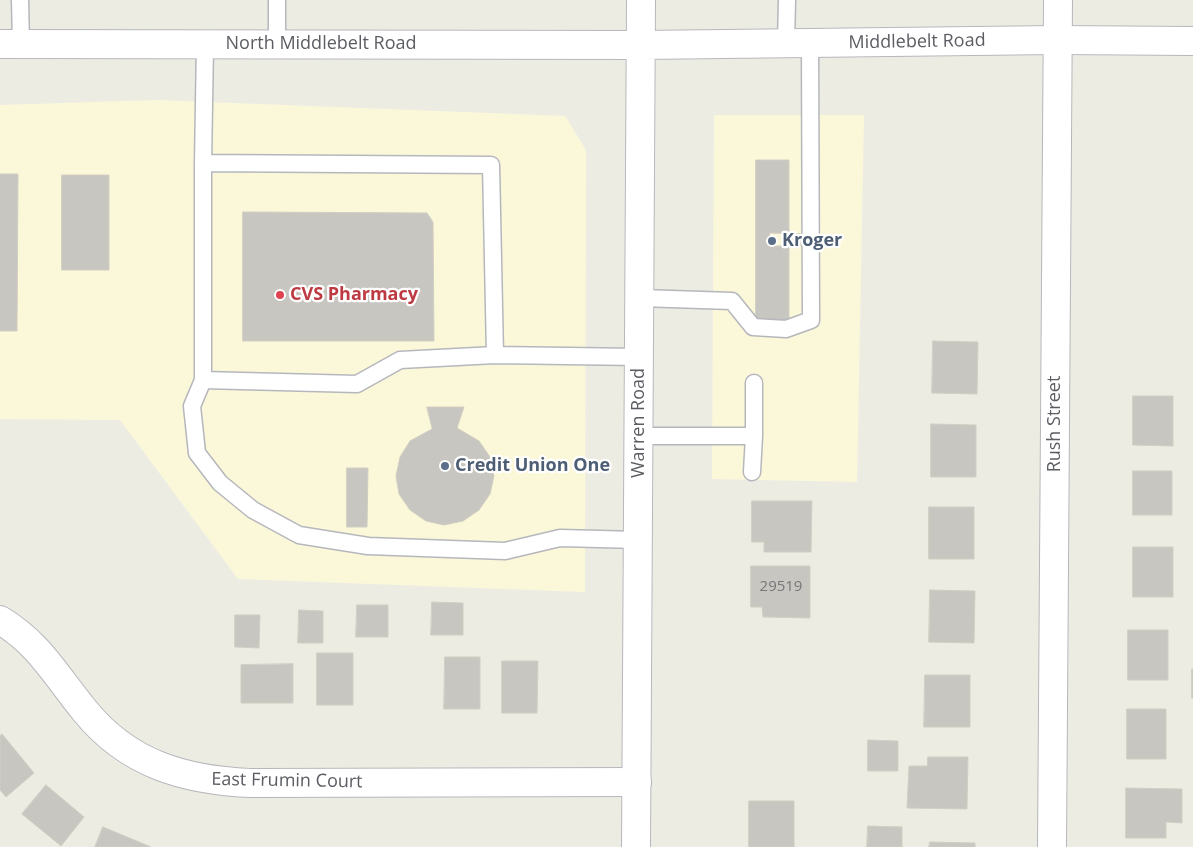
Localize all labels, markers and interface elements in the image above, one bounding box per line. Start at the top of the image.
street label: Middlebelt Road [848,30,986,54]
street label: North Middlebelt Road [226,33,416,55]
place label: Kroger [782,230,842,252]
marker: Kroger [766,235,778,247]
place label: CVS Pharmacy [290,284,418,306]
marker: CVS Pharmacy [274,289,286,301]
street label: Warren Road [628,368,650,478]
street label: Rush Street [1044,376,1066,472]
place label: Credit Union One [455,455,610,477]
marker: Credit Union One [439,460,451,472]
house number: 29519 [760,578,802,596]
street label: East Frumin Court [211,769,363,793]

